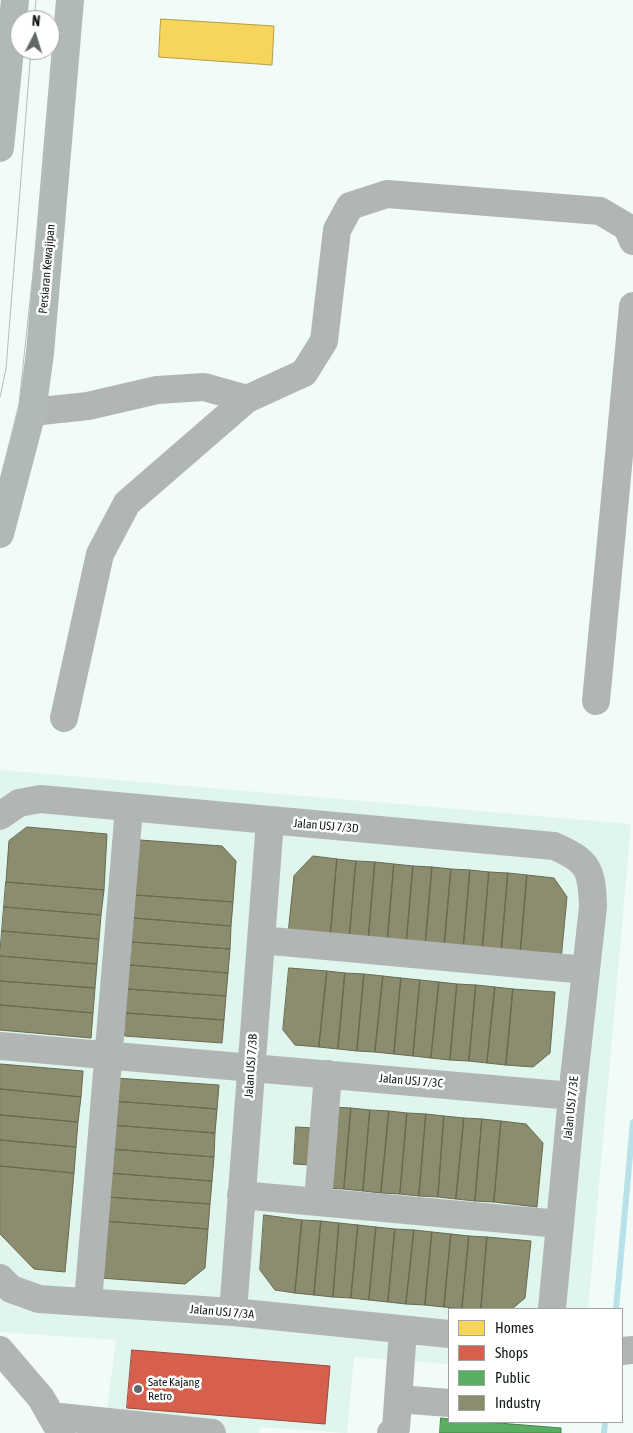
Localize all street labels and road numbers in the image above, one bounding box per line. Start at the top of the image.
street label: Persiaran Kewajipan [36,224,58,314]
street label: Jalan USJ 7/3D [293,816,359,836]
street label: Jalan USJ 7/3B [242,1033,260,1099]
street label: Jalan USJ 7/3C [379,1071,443,1091]
street label: Jalan USJ 7/3E [561,1076,581,1140]
street label: Jalan USJ 7/3A [189,1302,255,1322]

